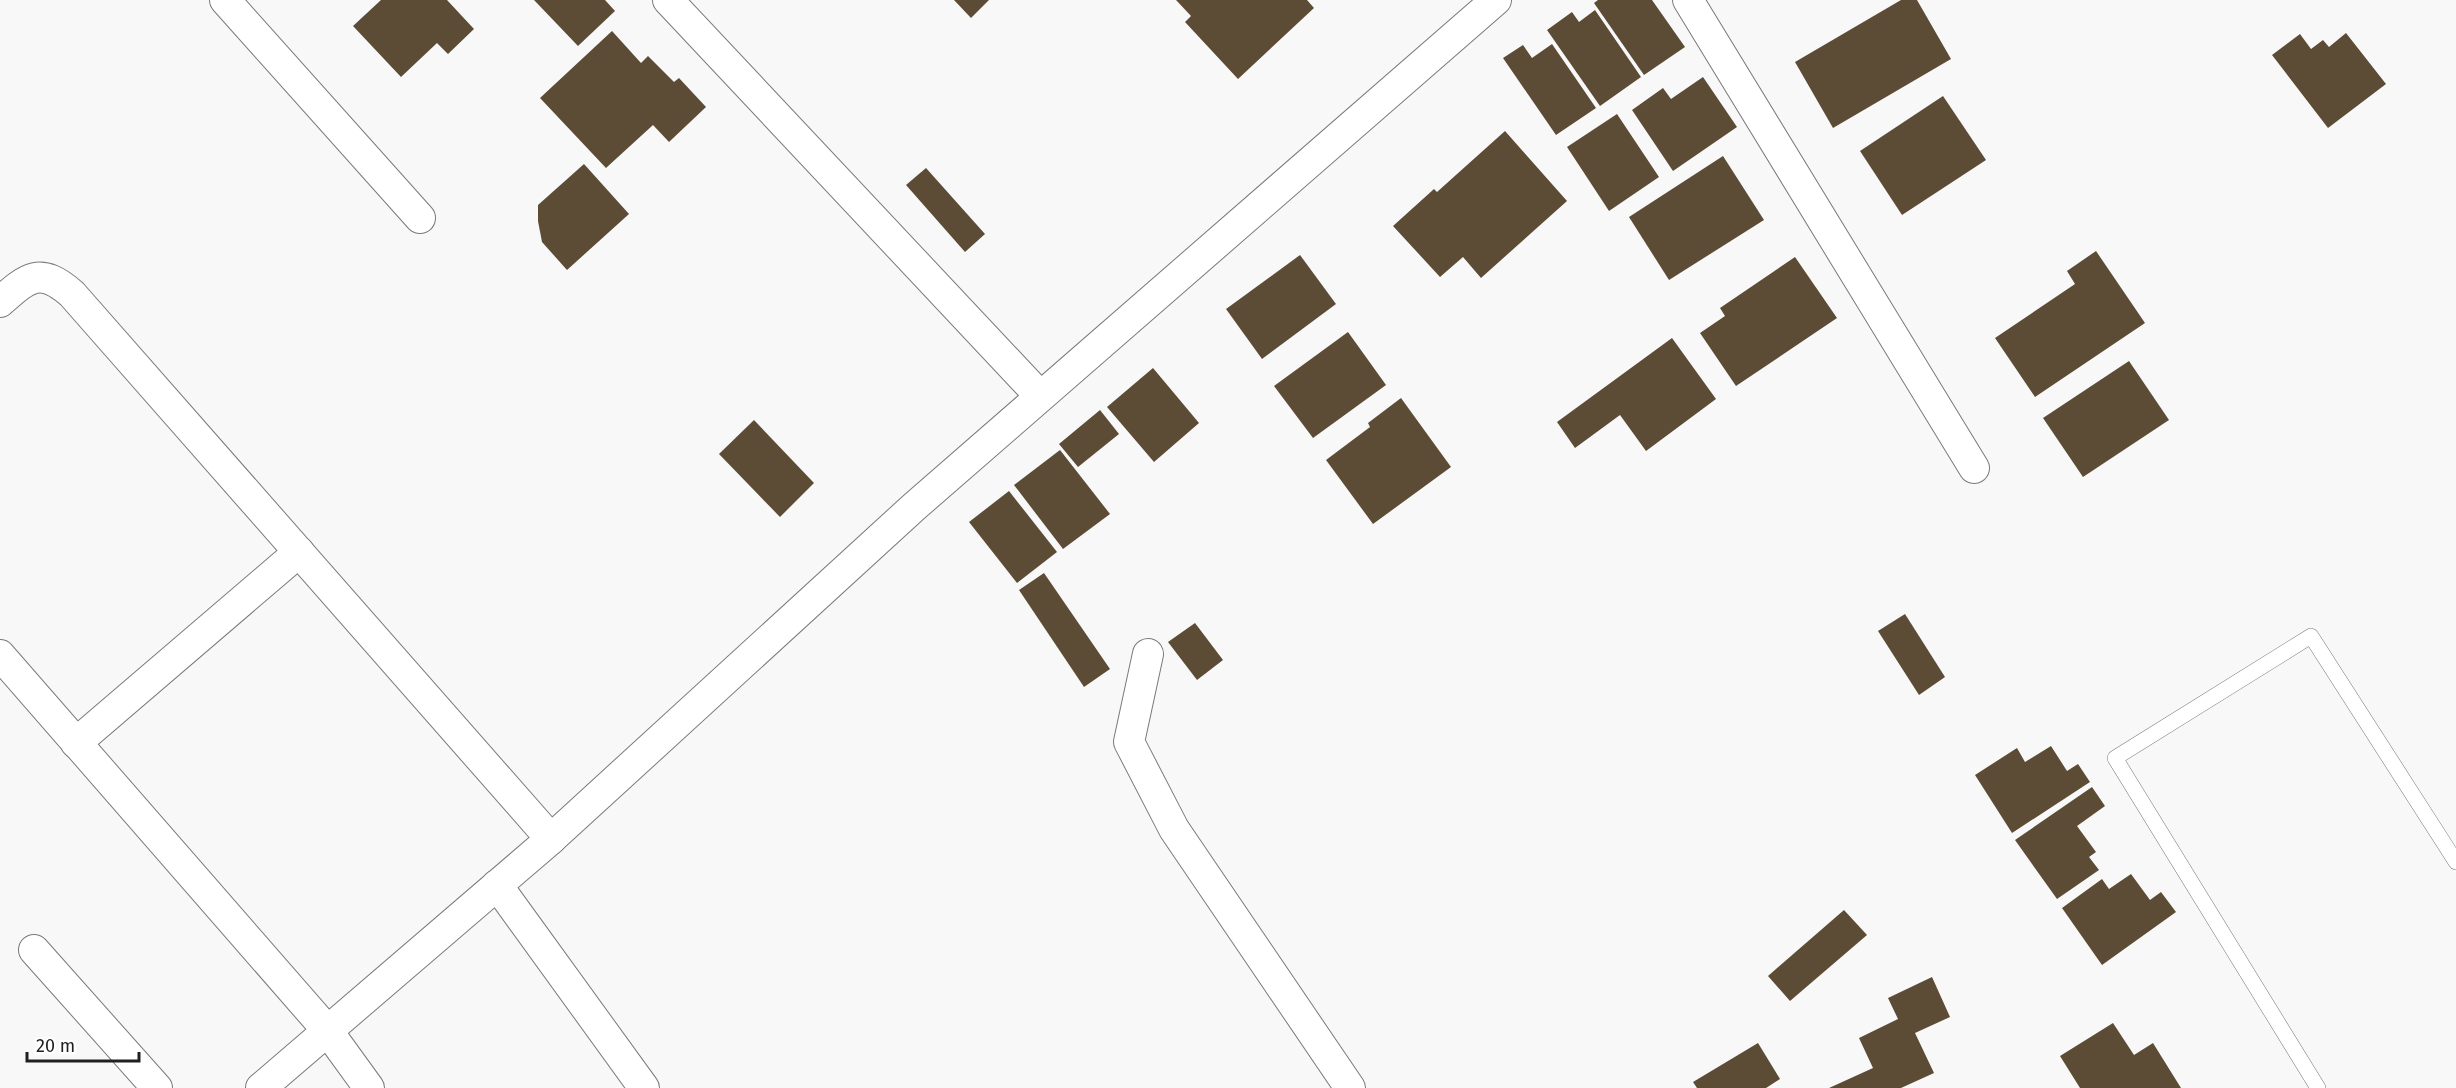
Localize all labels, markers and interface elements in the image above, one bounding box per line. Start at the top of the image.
scale bar [27,1025,140,1063]
text: 20 m [36,1035,75,1057]

